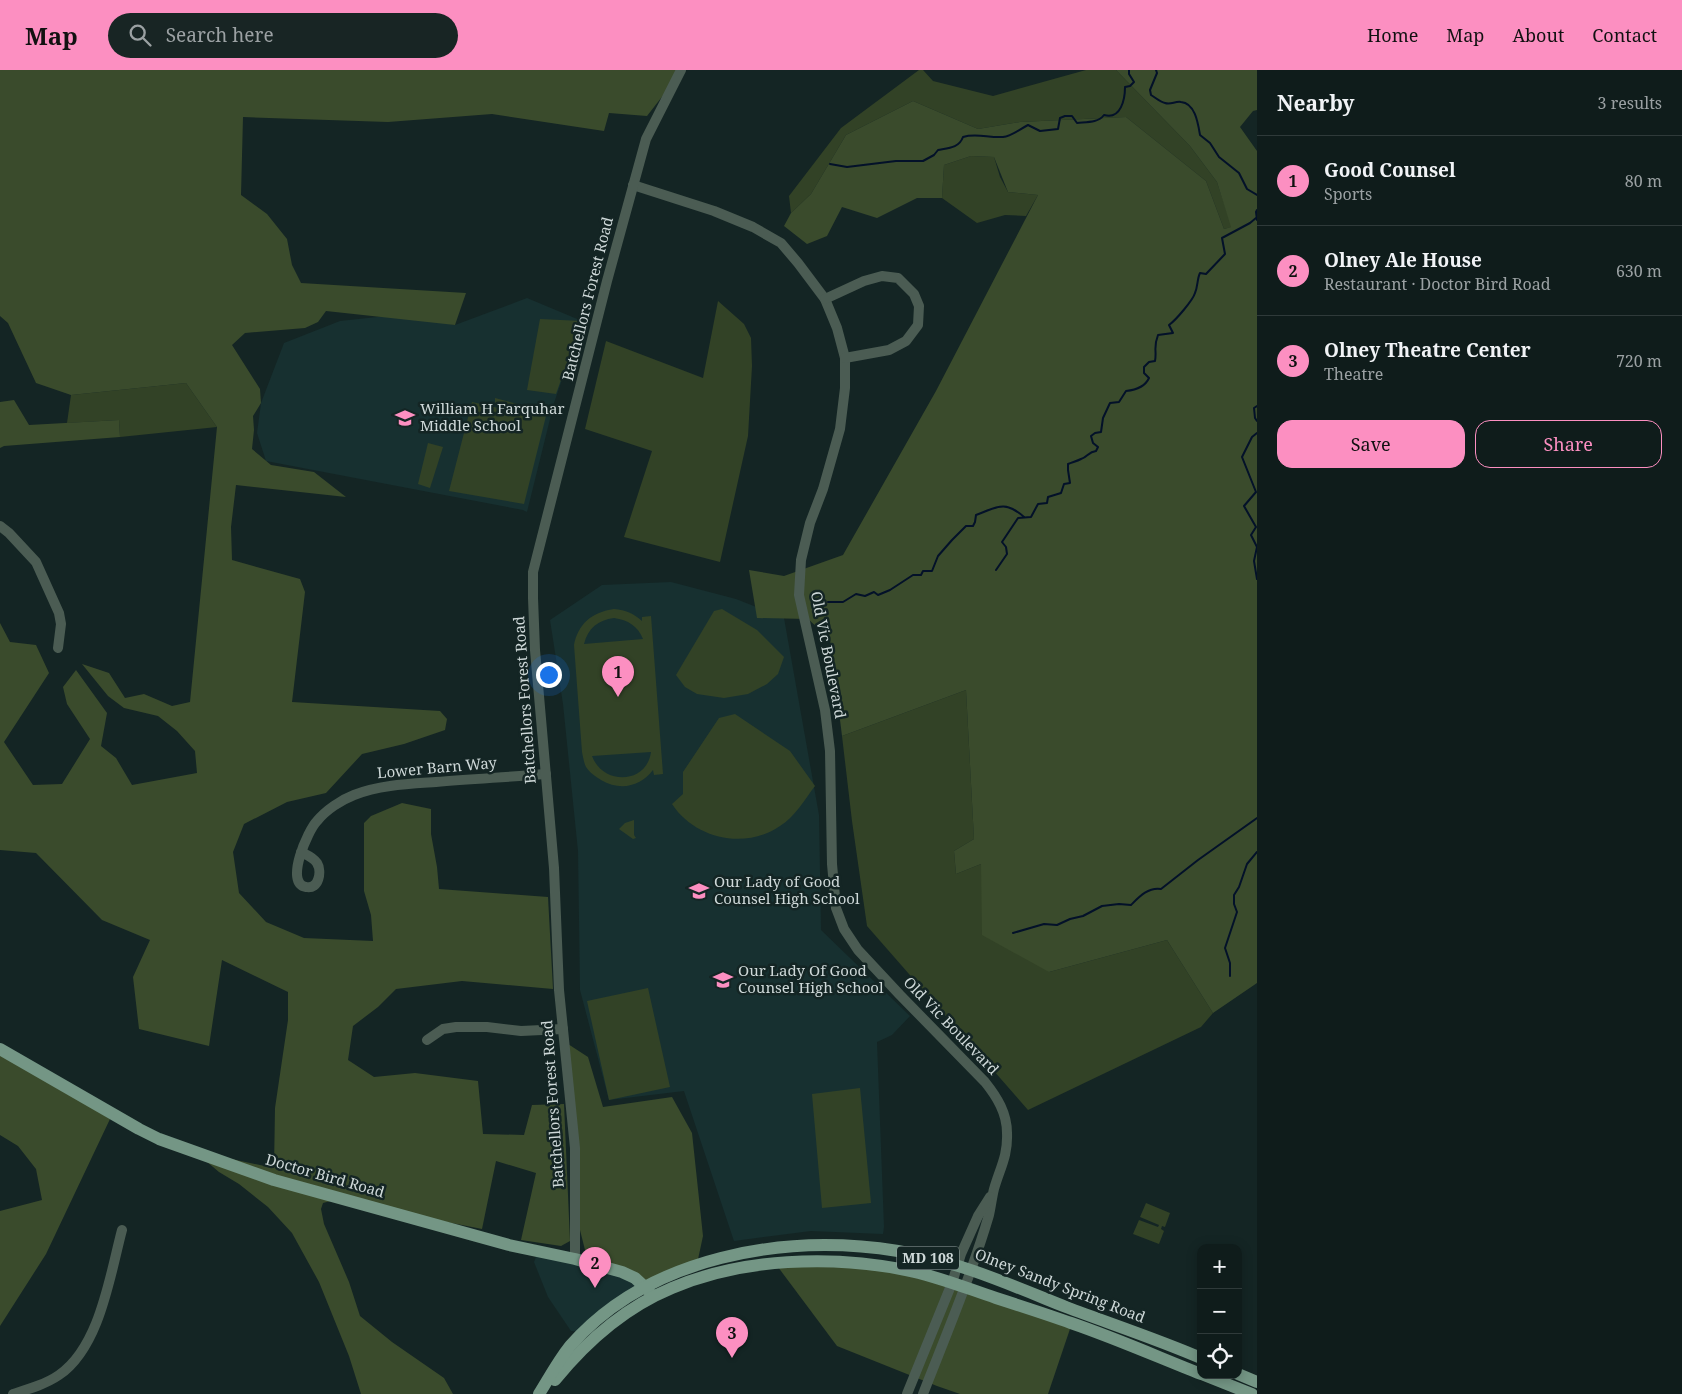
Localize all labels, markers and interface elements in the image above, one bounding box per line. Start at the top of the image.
search box [108,13,458,58]
text: Map [25,19,78,52]
icon: search [126,21,154,49]
text: Search here [166,22,274,48]
text: Home [1367,23,1418,47]
text: Map [1446,23,1484,47]
text: About [1512,23,1564,47]
text: Contact [1592,23,1657,47]
text: Nearby [1277,89,1355,117]
text: 3 results [1598,92,1662,114]
text: Good Counsel [1324,157,1456,183]
text: 1 [1288,170,1298,192]
text: 80 m [1625,170,1662,192]
text: Sports [1324,183,1372,205]
street label: Batchellors Forest Road [557,215,617,383]
text: Olney Ale House [1324,247,1482,273]
text: 2 [1288,260,1298,282]
text: 630 m [1616,260,1662,282]
text: Restaurant · Doctor Bird Road [1324,273,1551,295]
text: Olney Theatre Center [1324,337,1531,363]
text: 3 [1288,350,1298,372]
text: 720 m [1616,350,1662,372]
text: Theatre [1324,363,1383,385]
place label: William H Farquhar Middle School [420,398,564,435]
school or university icon: William H Farquhar Middle School [394,407,416,429]
button: Save [1277,420,1465,468]
button: Share [1475,420,1662,468]
street label: Old Vic Boulevard [807,590,851,720]
street label: Batchellors Forest Road [508,615,540,785]
pin: 1 [602,656,634,697]
your location [536,662,562,688]
street label: Lower Barn Way [376,752,498,782]
place label: Our Lady of Good Counsel High School [714,871,860,908]
school or university icon: Our Lady of Good Counsel High School [688,880,710,902]
place label: Our Lady Of Good Counsel High School [738,960,884,997]
school or university icon: Our Lady Of Good Counsel High School [712,969,734,991]
street label: Old Vic Boulevard [900,972,1004,1079]
street label: Batchellors Forest Road [536,1019,568,1189]
street label: Doctor Bird Road [264,1149,387,1202]
street label: Olney Sandy Spring Road [972,1243,1148,1327]
map controls [1197,1244,1242,1379]
button: + [1197,1244,1242,1289]
road number: MD 108 [897,1246,959,1270]
pin: 2 [579,1247,611,1288]
button: − [1197,1289,1242,1334]
pin: 3 [716,1317,748,1358]
button: locate [1197,1334,1242,1379]

